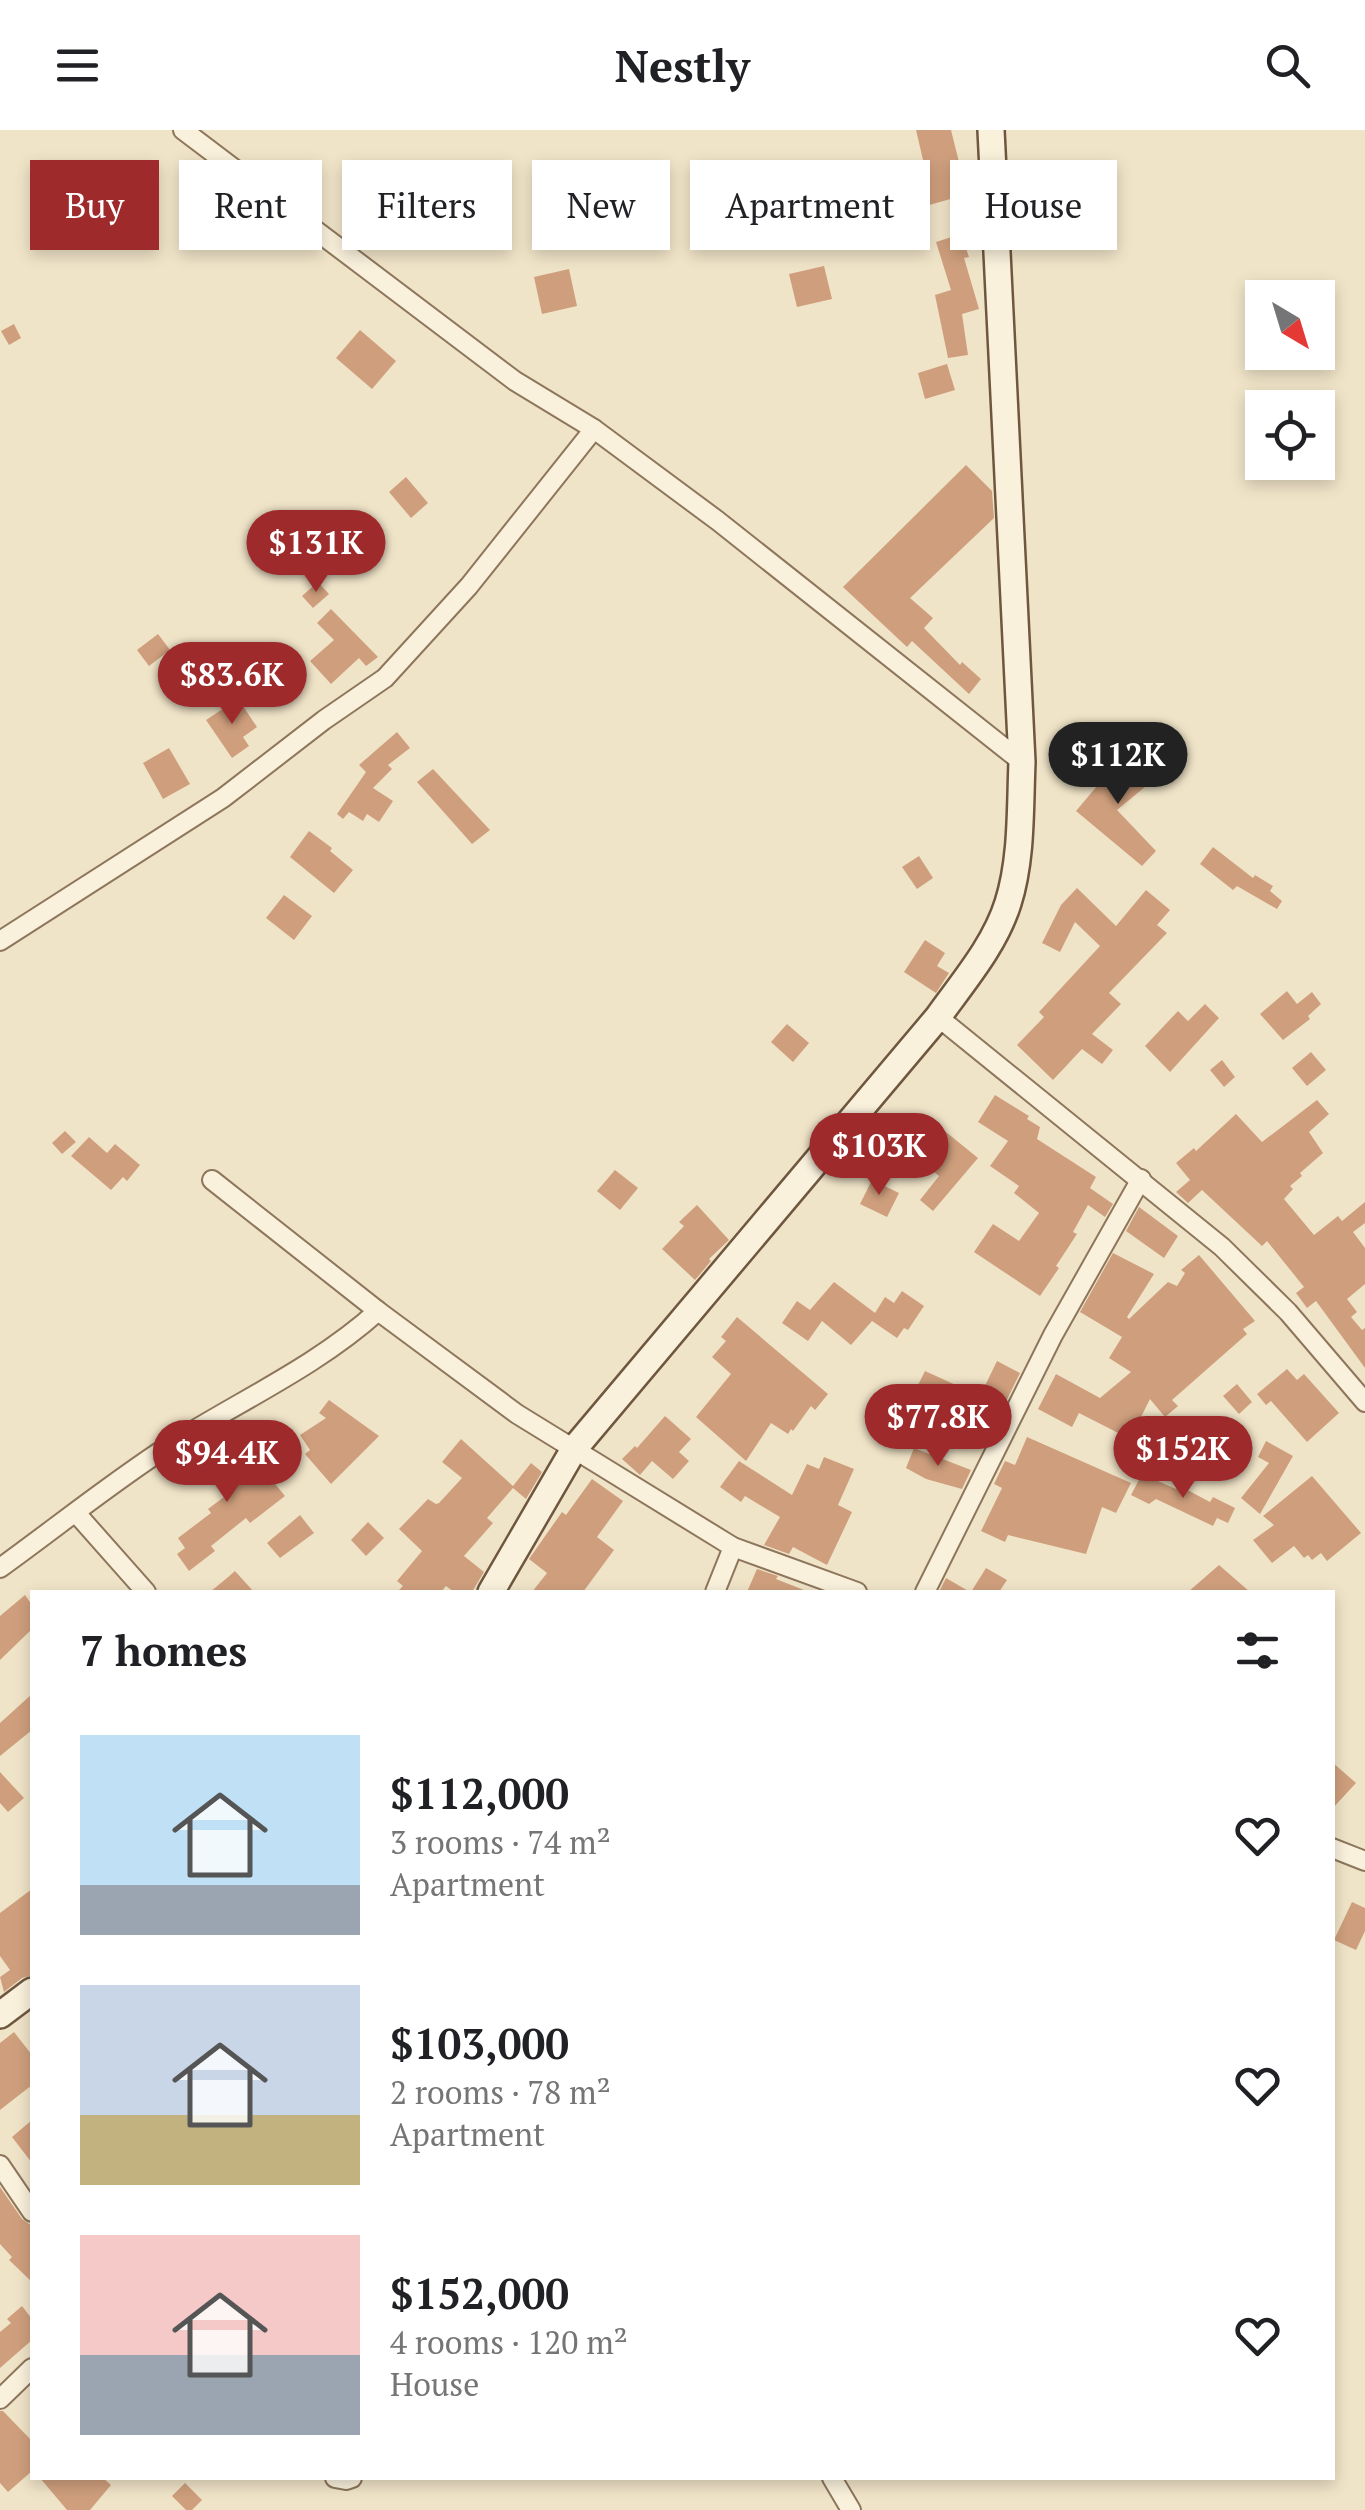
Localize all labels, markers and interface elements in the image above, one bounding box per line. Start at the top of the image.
text: Nestly [615,35,750,95]
icon: menu [50,38,105,93]
icon: search [1260,38,1315,93]
chip: Buy [30,160,159,250]
chip: Rent [179,160,322,250]
chip: Filters [342,160,512,250]
chip: New [532,160,670,250]
chip: Apartment [690,160,930,250]
chip: House [950,160,1117,250]
north arrow [1245,280,1335,370]
map controls [1245,280,1335,480]
button: locate [1245,390,1335,480]
pin: $131K [246,510,386,595]
text: $131K [268,521,364,563]
pin: $83.6K [151,642,313,727]
text: $83.6K [180,653,284,695]
pin: $112K [1048,722,1188,807]
text: $112K [1070,733,1166,775]
pin: $103K [809,1113,949,1198]
text: $103K [831,1124,927,1166]
pin: $77.8K [857,1384,1019,1469]
text: $77.8K [887,1395,989,1437]
pin: $152K [1113,1416,1253,1501]
pin: $94.4K [146,1420,308,1505]
text: $152K [1135,1427,1231,1469]
text: $94.4K [175,1431,279,1473]
text: 7 homes [80,1622,247,1678]
icon: filters [1230,1623,1285,1678]
text: $112,000 [390,1765,569,1821]
icon: home [160,1775,280,1895]
icon: heart [1230,1808,1285,1863]
text: 3 rooms · 74 m² [390,1821,611,1863]
text: Apartment [390,1863,545,1905]
text: $103,000 [390,2015,569,2071]
icon: home [160,2025,280,2145]
icon: heart [1230,2058,1285,2113]
text: 2 rooms · 78 m² [390,2071,611,2113]
text: Apartment [390,2113,545,2155]
text: $152,000 [390,2265,569,2321]
icon: home [160,2275,280,2395]
icon: heart [1230,2308,1285,2363]
text: 4 rooms · 120 m² [390,2321,628,2363]
text: House [390,2363,479,2405]

